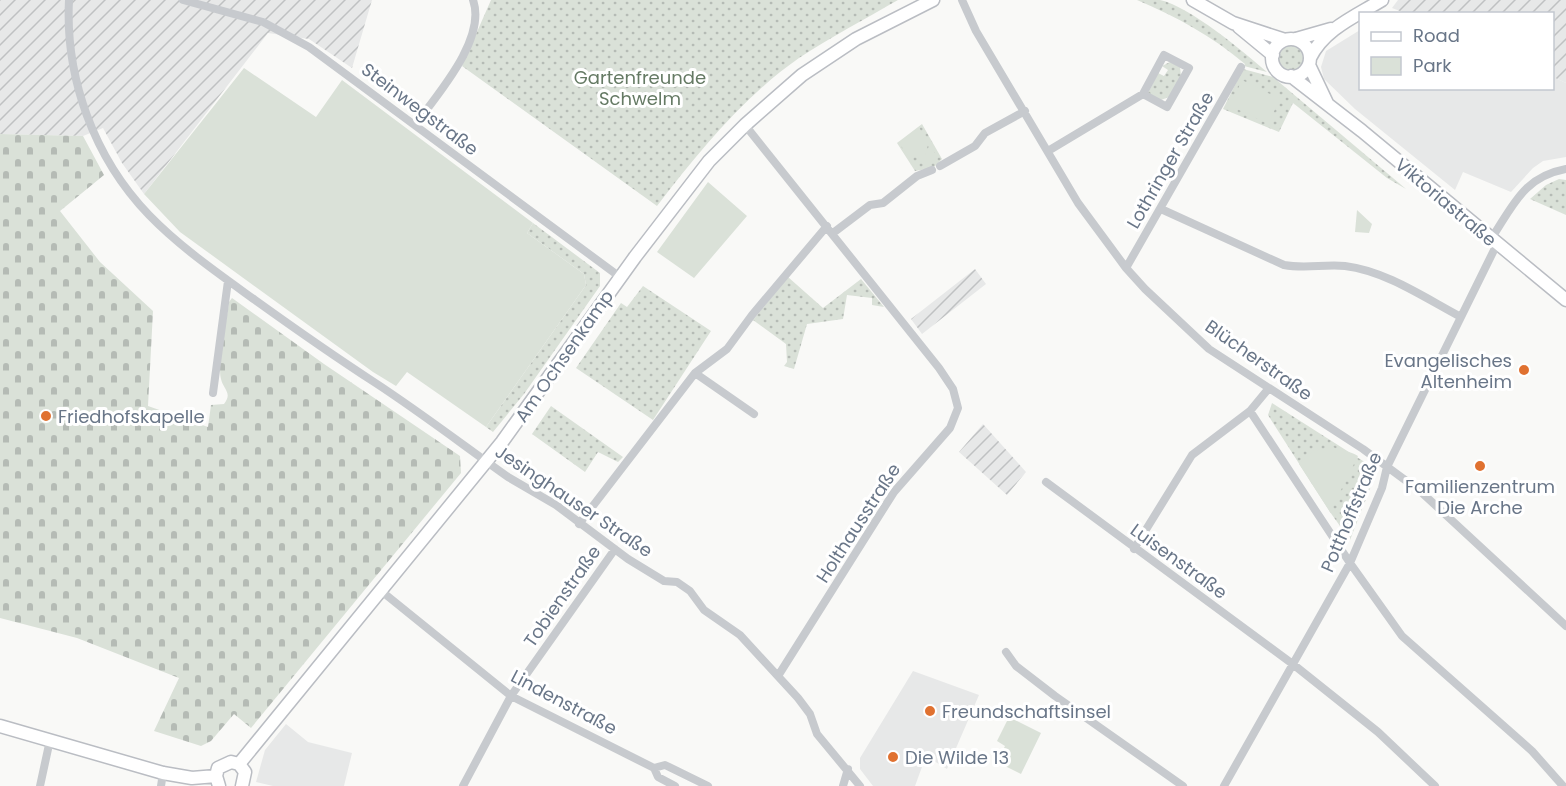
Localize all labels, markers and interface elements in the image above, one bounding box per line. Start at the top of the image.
legend [1359,12,1554,90]
text: Road [1413,23,1460,48]
text: Park [1413,53,1452,78]
street label: Steinwegstraße [356,57,484,161]
park label: Gartenfreunde Schwelm [574,65,706,111]
street label: Lothringer Straße [1121,87,1219,233]
street label: Viktoriastraße [1390,152,1502,252]
street label: Am Ochsenkamp [509,285,619,427]
street label: Blücherstraße [1200,314,1318,406]
place label: Evangelisches Altenheim [1384,348,1512,394]
marker: Evangelisches Altenheim [1517,363,1531,377]
place label: Friedhofskapelle [58,404,205,429]
marker: Friedhofskapelle [39,409,53,423]
street label: Jesinghauser Straße [490,439,658,563]
street label: Potthoffstraße [1314,448,1388,576]
street label: Holthausstraße [810,458,906,588]
marker: Familienzentrum Die Arche [1473,459,1487,473]
place label: Familienzentrum Die Arche [1405,474,1555,520]
street label: Luisenstraße [1126,517,1232,605]
street label: Tobienstraße [518,540,606,652]
street label: Lindenstraße [507,664,621,740]
place label: Freundschaftsinsel [942,699,1111,724]
marker: Freundschaftsinsel [923,704,937,718]
place label: Die Wilde 13 [905,745,1009,770]
marker: Die Wilde 13 [886,750,900,764]

